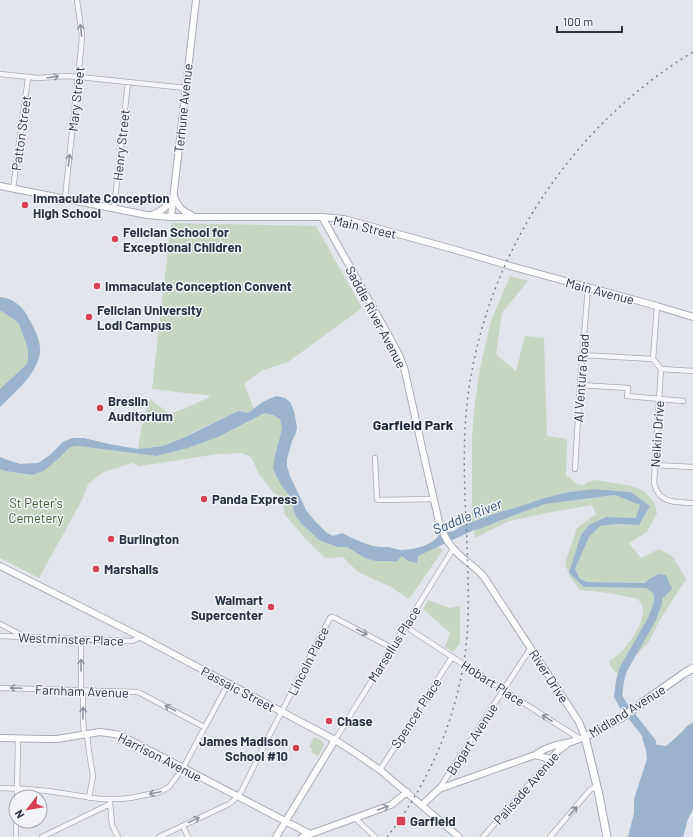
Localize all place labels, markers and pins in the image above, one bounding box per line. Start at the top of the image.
place label: Immaculate Conception High School [33,190,170,221]
marker: Immaculate Conception High School [20,200,30,210]
place label: Felician School for Exceptional Children [123,224,242,255]
marker: Felician School for Exceptional Children [110,234,120,244]
place label: Immaculate Conception Convent [105,278,292,294]
marker: Immaculate Conception Convent [92,281,102,291]
place label: Felician University Lodi Campus [97,302,203,333]
marker: Felician University Lodi Campus [84,312,94,322]
place label: Breslin Auditorium [108,393,173,424]
marker: Breslin Auditorium [95,403,105,413]
place label: Panda Express [212,491,298,507]
marker: Panda Express [199,494,209,504]
place label: Burlington [119,531,179,547]
marker: Burlington [106,534,116,544]
place label: Marshalls [104,561,159,577]
marker: Marshalls [91,564,101,574]
place label: Walmart Supercenter [191,592,263,623]
marker: Walmart Supercenter [266,602,276,612]
place label: Chase [337,713,373,729]
marker: Chase [324,716,334,726]
place label: James Madison School #10 [199,733,288,764]
marker: James Madison School #10 [291,743,301,753]
place label: Garfield [410,813,456,829]
marker: Garfield [395,815,407,827]

